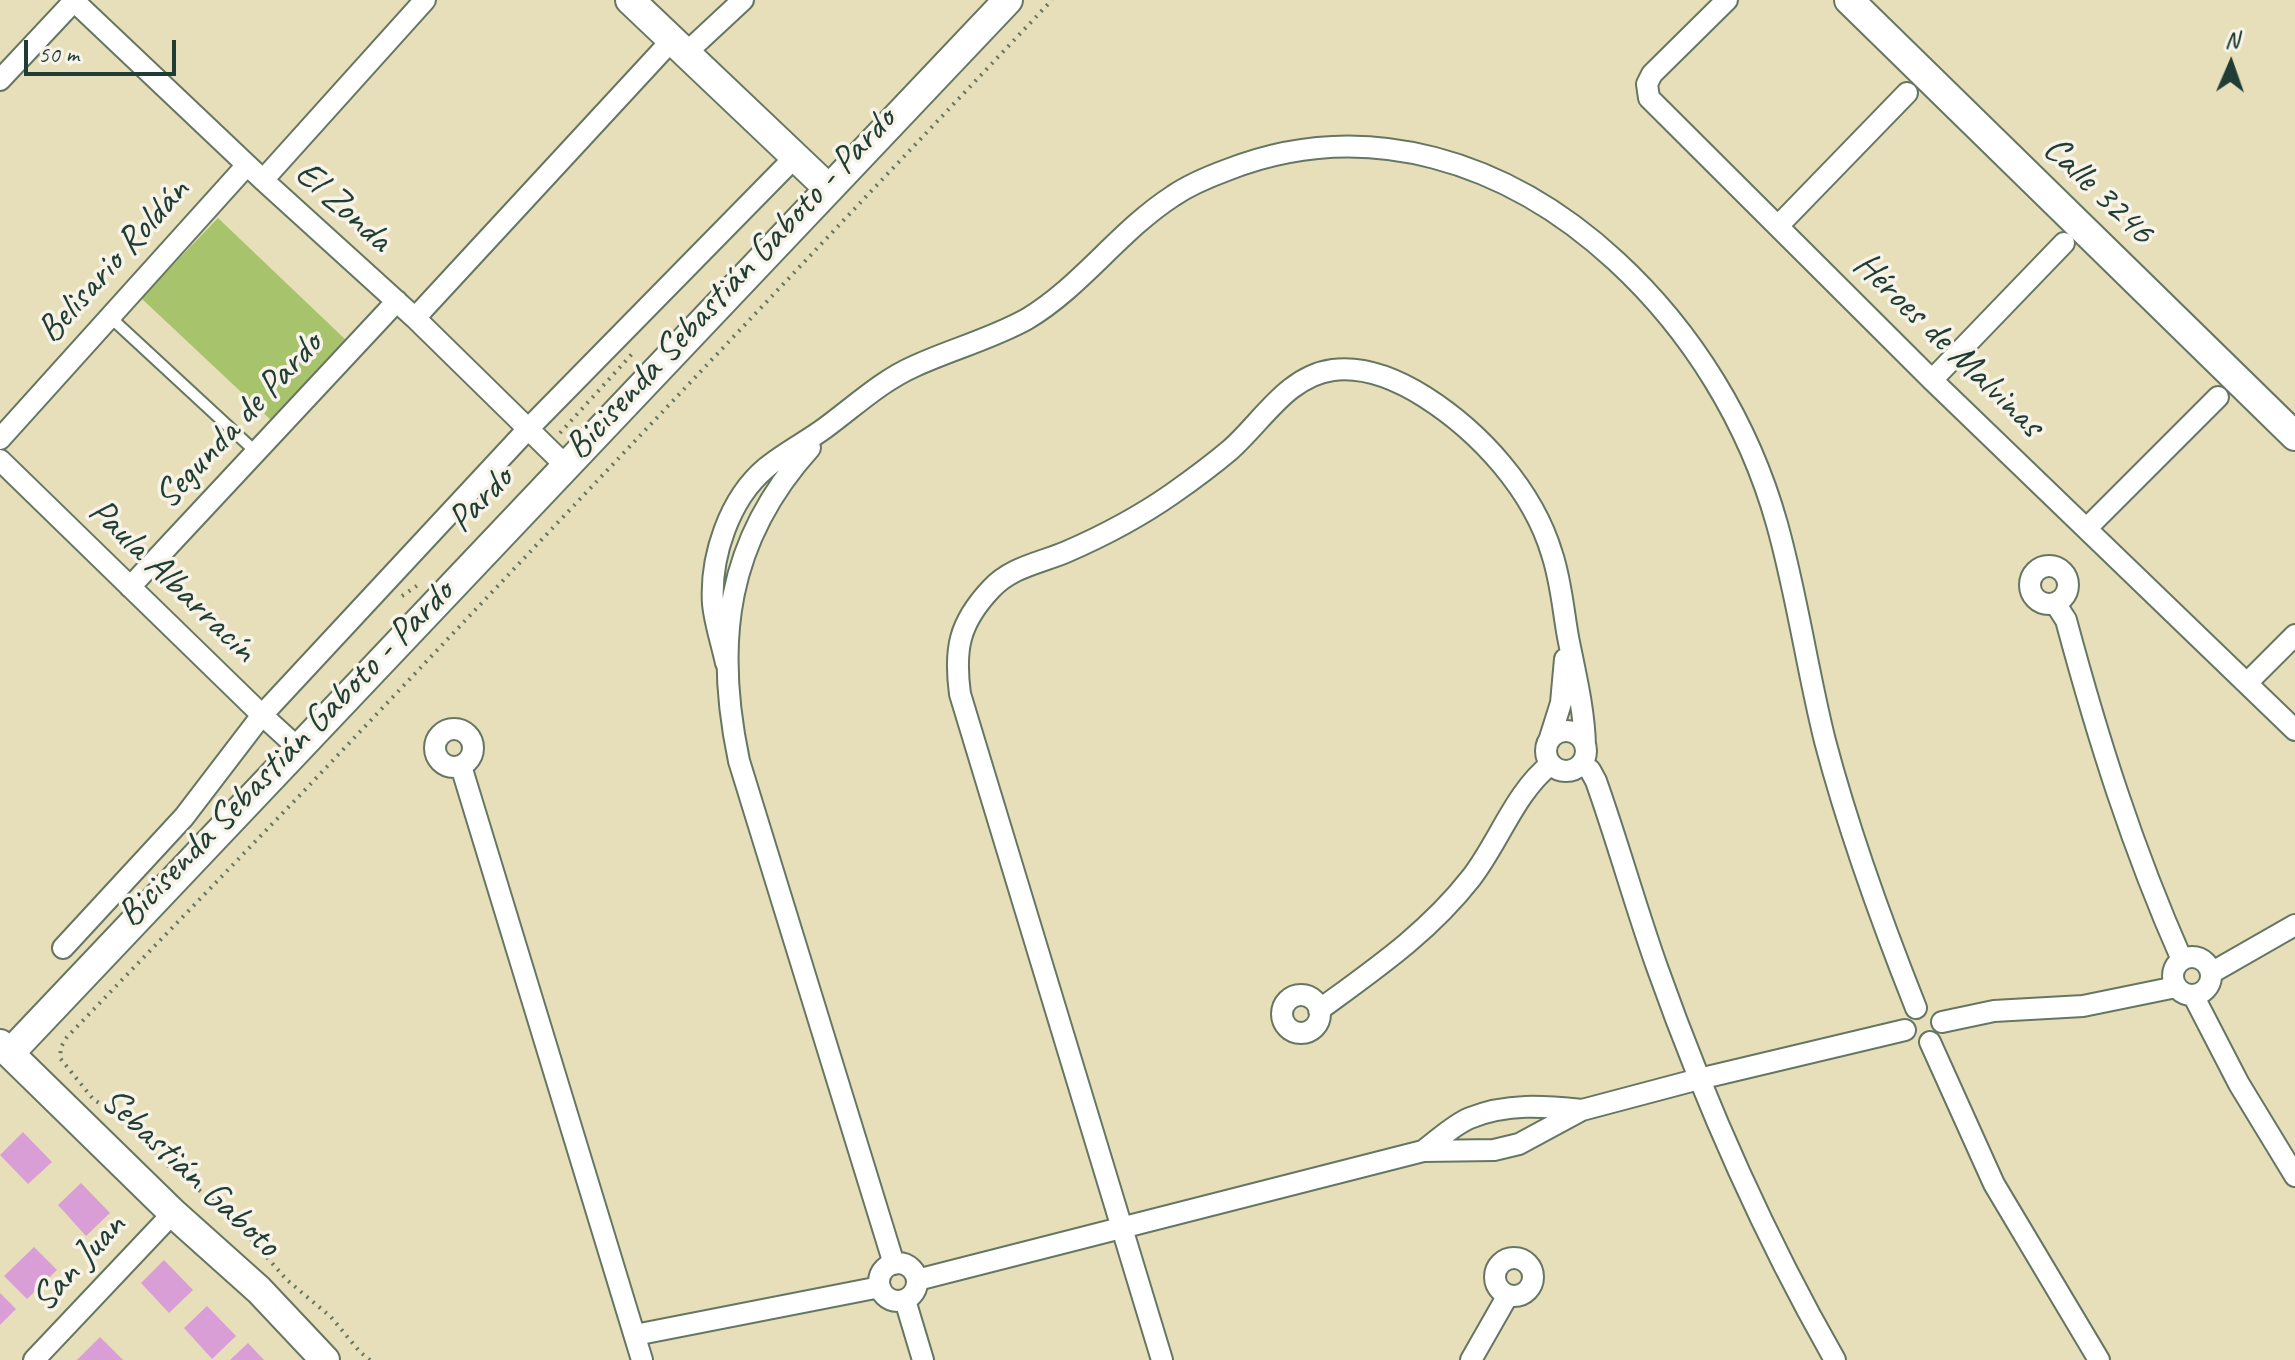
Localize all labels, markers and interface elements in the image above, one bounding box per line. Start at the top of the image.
scale bar [28,24,180,74]
north arrow [2191,24,2271,104]
text: N [2225,26,2239,54]
text: 50 m [38,39,79,69]
street label: Bicisenda Sebastián Gaboto - Pardo [556,98,906,470]
street label: Calle 3246 [2033,127,2163,255]
street label: El Zonda [285,152,401,262]
street label: Belisario Roldán [28,169,200,353]
street label: Héroes de Malvinas [1843,243,2053,447]
street label: Segunda de Pardo [145,323,333,519]
street label: Pardo [439,457,523,543]
street label: Paula Albarracín [78,489,266,673]
street label: Bicisenda Sebastián Gaboto - Pardo [108,571,464,937]
street label: Sebastián Gaboto [91,1078,289,1268]
street label: San Juan [22,1204,136,1322]

